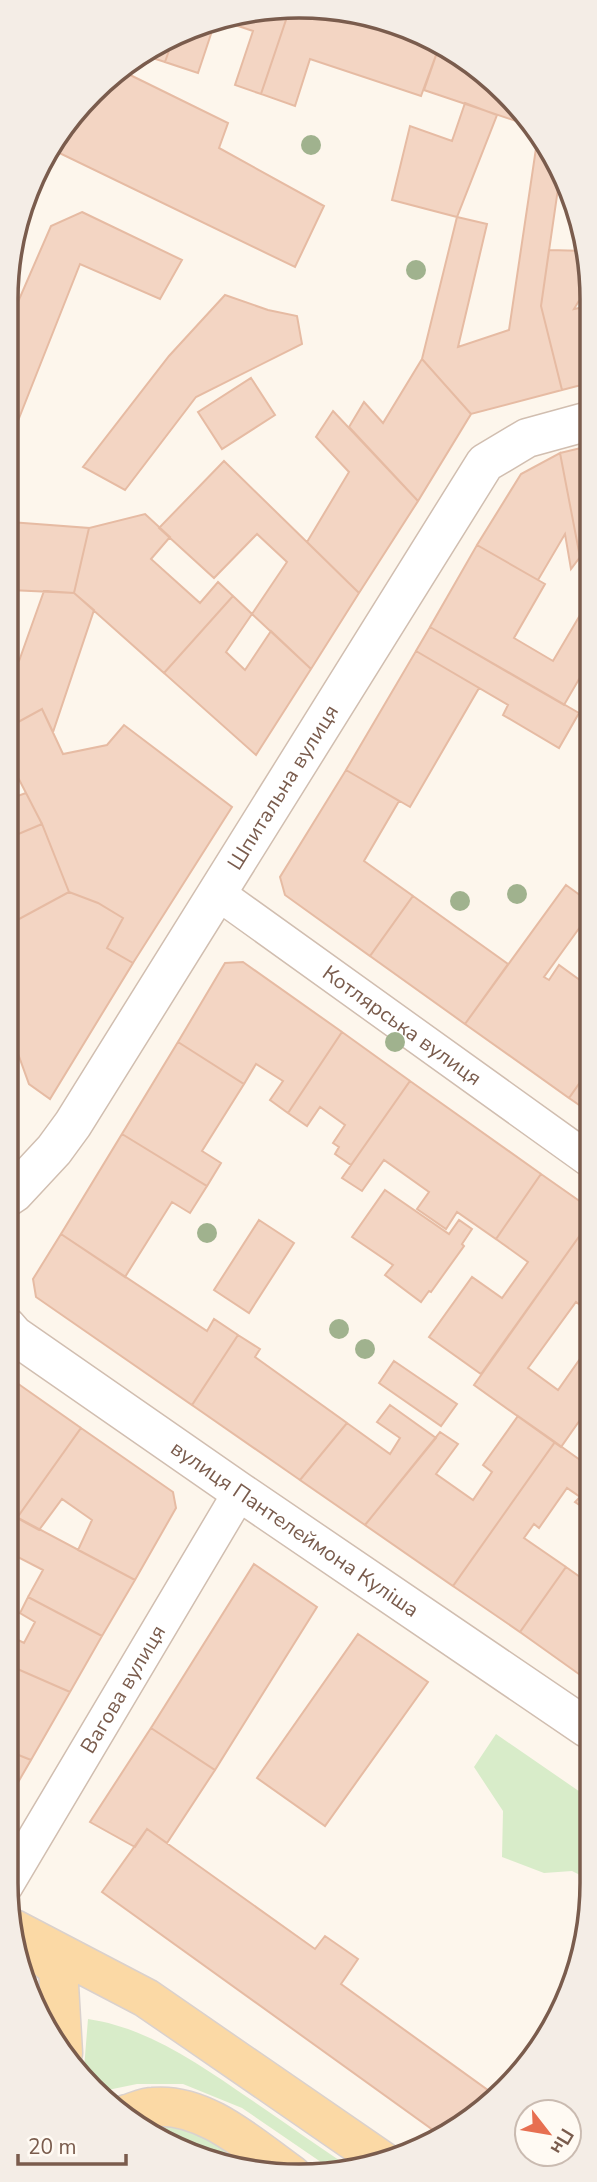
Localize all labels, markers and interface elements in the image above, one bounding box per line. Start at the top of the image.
street label: Шпитальна вулиця [221,699,345,875]
street label: Котлярська вулиця [317,959,487,1092]
street label: вулиця Пантелеймона Куліша [165,1434,425,1624]
street label: Вагова вулиця [74,1620,172,1759]
north arrow [513,2098,583,2168]
scale bar [18,2122,126,2166]
text: Пн [544,2123,580,2159]
text: 20 m [28,2133,77,2161]

